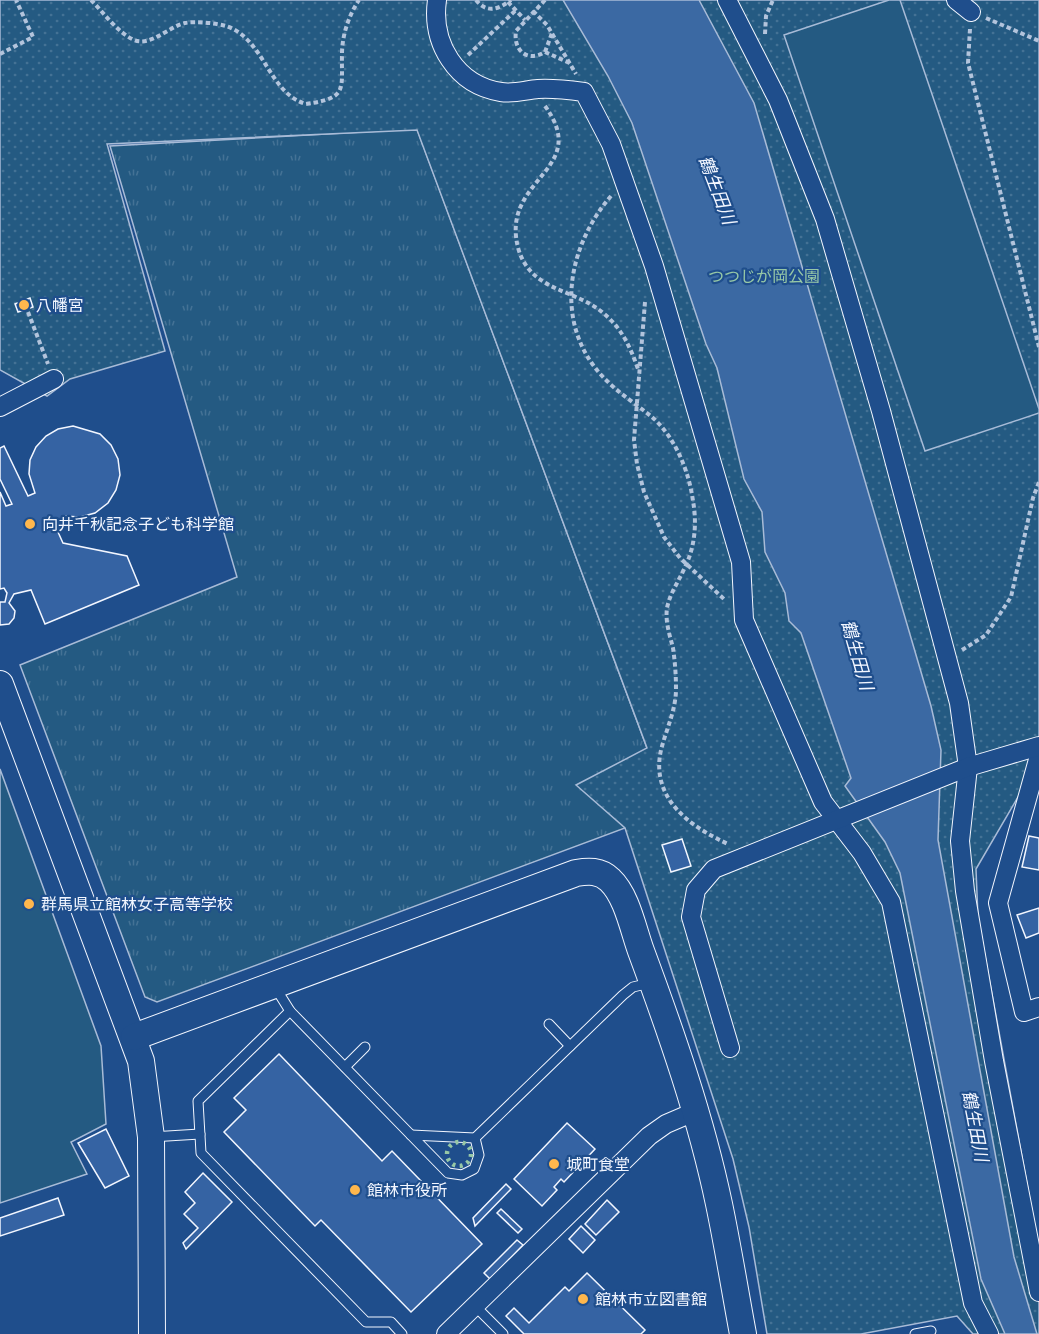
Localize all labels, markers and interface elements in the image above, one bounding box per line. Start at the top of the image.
water label: 鶴生田川 [695,152,741,229]
park label: つつじが岡公園 [708,267,820,285]
place label: 八幡宮 [36,296,84,314]
marker: 八幡宮 [17,298,31,312]
place label: 向井千秋記念子ども科学館 [42,515,234,533]
marker: 向井千秋記念子ども科学館 [23,517,37,531]
water label: 鶴生田川 [837,617,878,694]
place label: 群馬県立館林女子高等学校 [41,895,233,913]
marker: 群馬県立館林女子高等学校 [22,897,36,911]
water label: 鶴生田川 [958,1089,993,1165]
place label: 城町食堂 [566,1155,630,1173]
marker: 城町食堂 [547,1157,561,1171]
place label: 館林市役所 [367,1181,447,1199]
marker: 館林市役所 [348,1183,362,1197]
place label: 館林市立図書館 [595,1290,707,1308]
marker: 館林市立図書館 [576,1292,590,1306]

